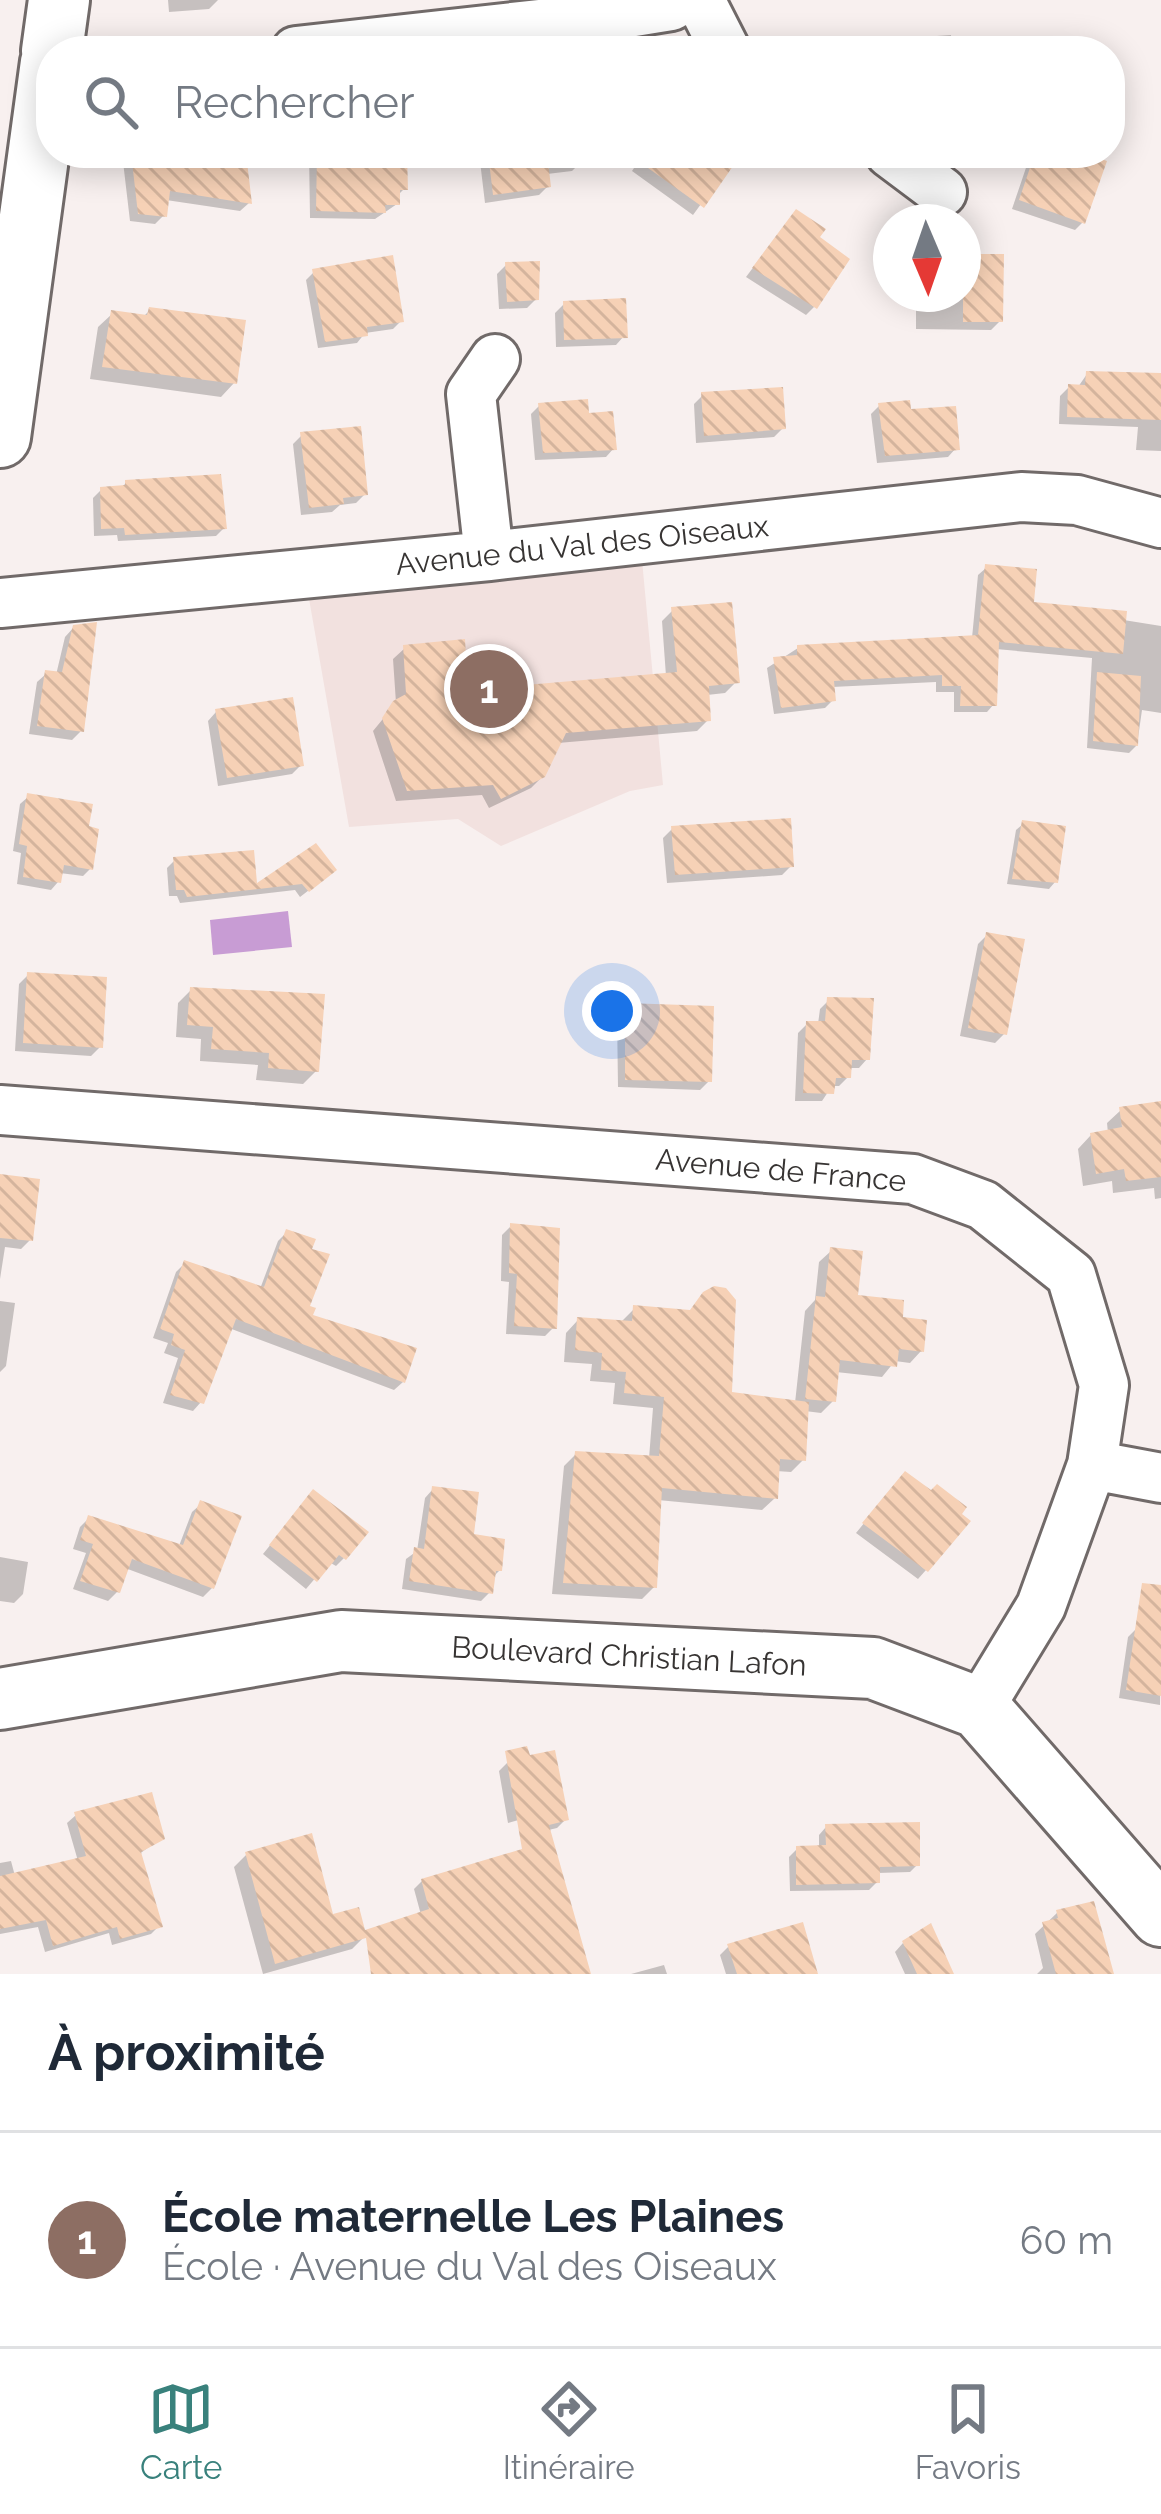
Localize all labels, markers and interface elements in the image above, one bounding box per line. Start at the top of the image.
search box [36,36,1125,168]
icon: search [78,69,144,135]
text: Rechercher [174,76,415,129]
north arrow [873,204,981,312]
street label: Avenue du Val des Oiseaux [394,508,770,582]
pin: 1 [450,644,528,734]
your location [582,981,642,1041]
street label: Avenue de France [654,1142,908,1198]
street label: Boulevard Christian Lafon [451,1629,807,1683]
text: À proximité [48,2022,325,2082]
text: École maternelle Les Plaines [162,2190,784,2243]
text: 1 [77,2217,97,2263]
text: 60 m [1020,2217,1113,2263]
text: École · Avenue du Val des Oiseaux [162,2243,777,2289]
tab: Carte [140,2376,222,2487]
tab: Itinéraire [503,2376,635,2487]
tab: Favoris [915,2376,1021,2487]

